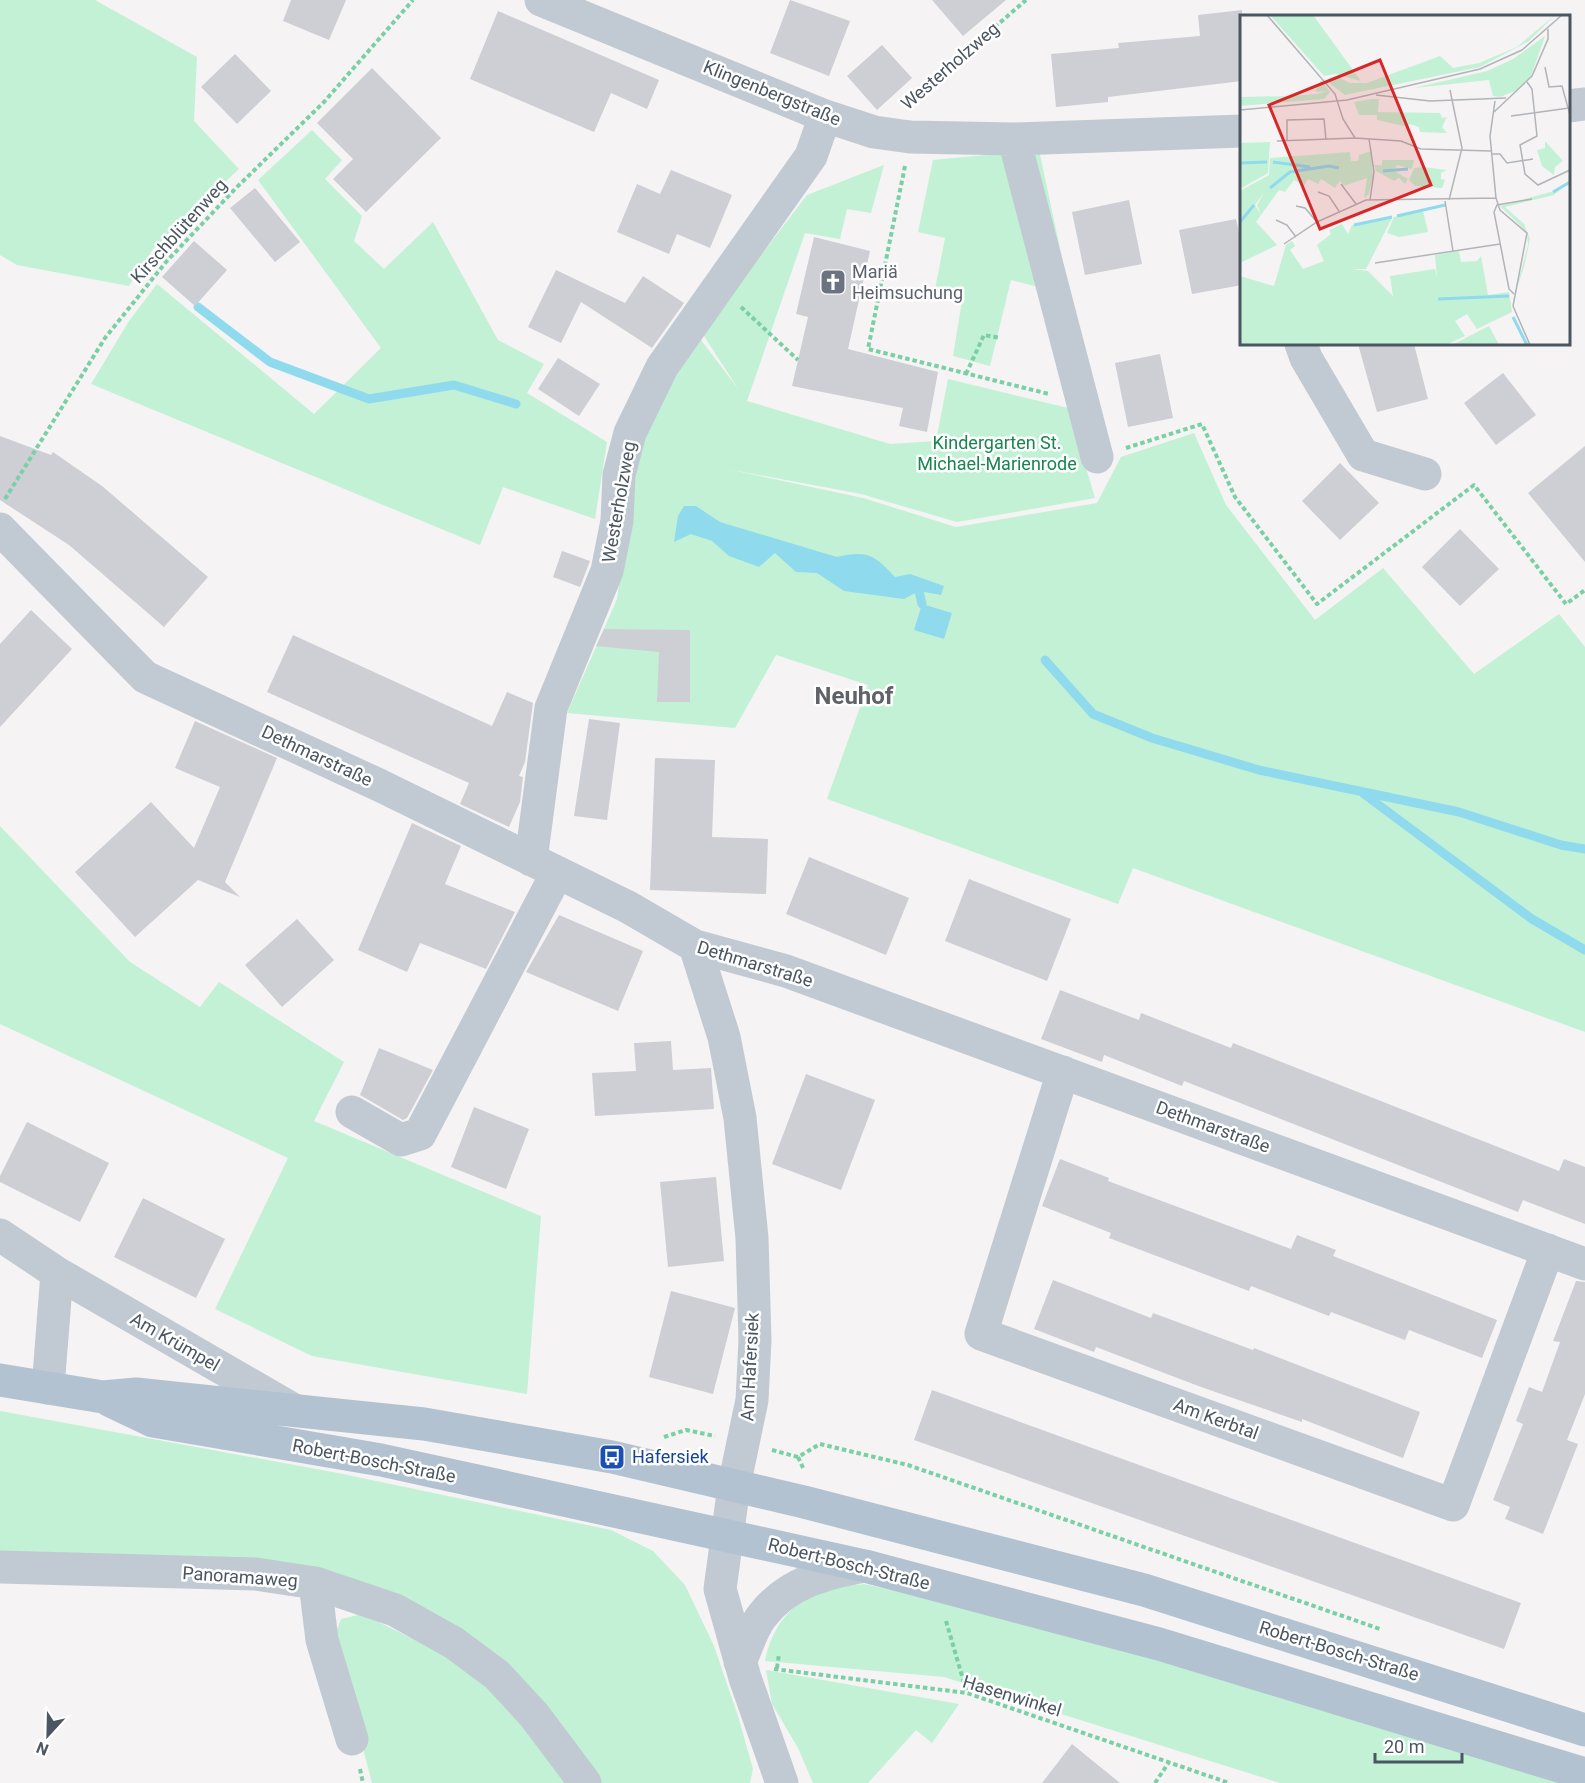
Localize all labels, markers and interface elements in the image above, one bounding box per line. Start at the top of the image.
inset map [1240,15,1570,345]
street label: Westerholzweg [896,17,1003,114]
street label: Klingenbergstraße [700,55,844,130]
street label: Kirschblütenweg [126,174,231,287]
place label: Mariä Heimsuchung [852,261,963,303]
church icon: Mariä Heimsuchung [818,267,848,297]
park label: Kindergarten St. Michael-Marienrode [917,432,1077,474]
street label: Westerholzweg [598,440,640,564]
district label: Neuhof [815,682,894,710]
street label: Dethmarstraße [258,721,376,790]
street label: Dethmarstraße [695,936,816,991]
street label: Dethmarstraße [1153,1096,1273,1157]
street label: Am Krümpel [127,1308,223,1375]
street label: Am Hafersiek [736,1311,763,1422]
street label: Am Kerbtal [1171,1393,1262,1444]
street label: Robert-Bosch-Straße [291,1434,458,1487]
bus stop icon: Hafersiek [597,1442,627,1472]
place label: Hafersiek [632,1446,710,1467]
street label: Robert-Bosch-Straße [766,1533,932,1594]
street label: Panoramaweg [182,1562,298,1591]
street label: Robert-Bosch-Straße [1257,1616,1422,1685]
street label: Hasenwinkel [960,1671,1064,1720]
north arrow [18,1705,78,1765]
scale bar [1375,1726,1462,1764]
text: 20 m [1384,1736,1424,1757]
text: N [34,1738,51,1759]

